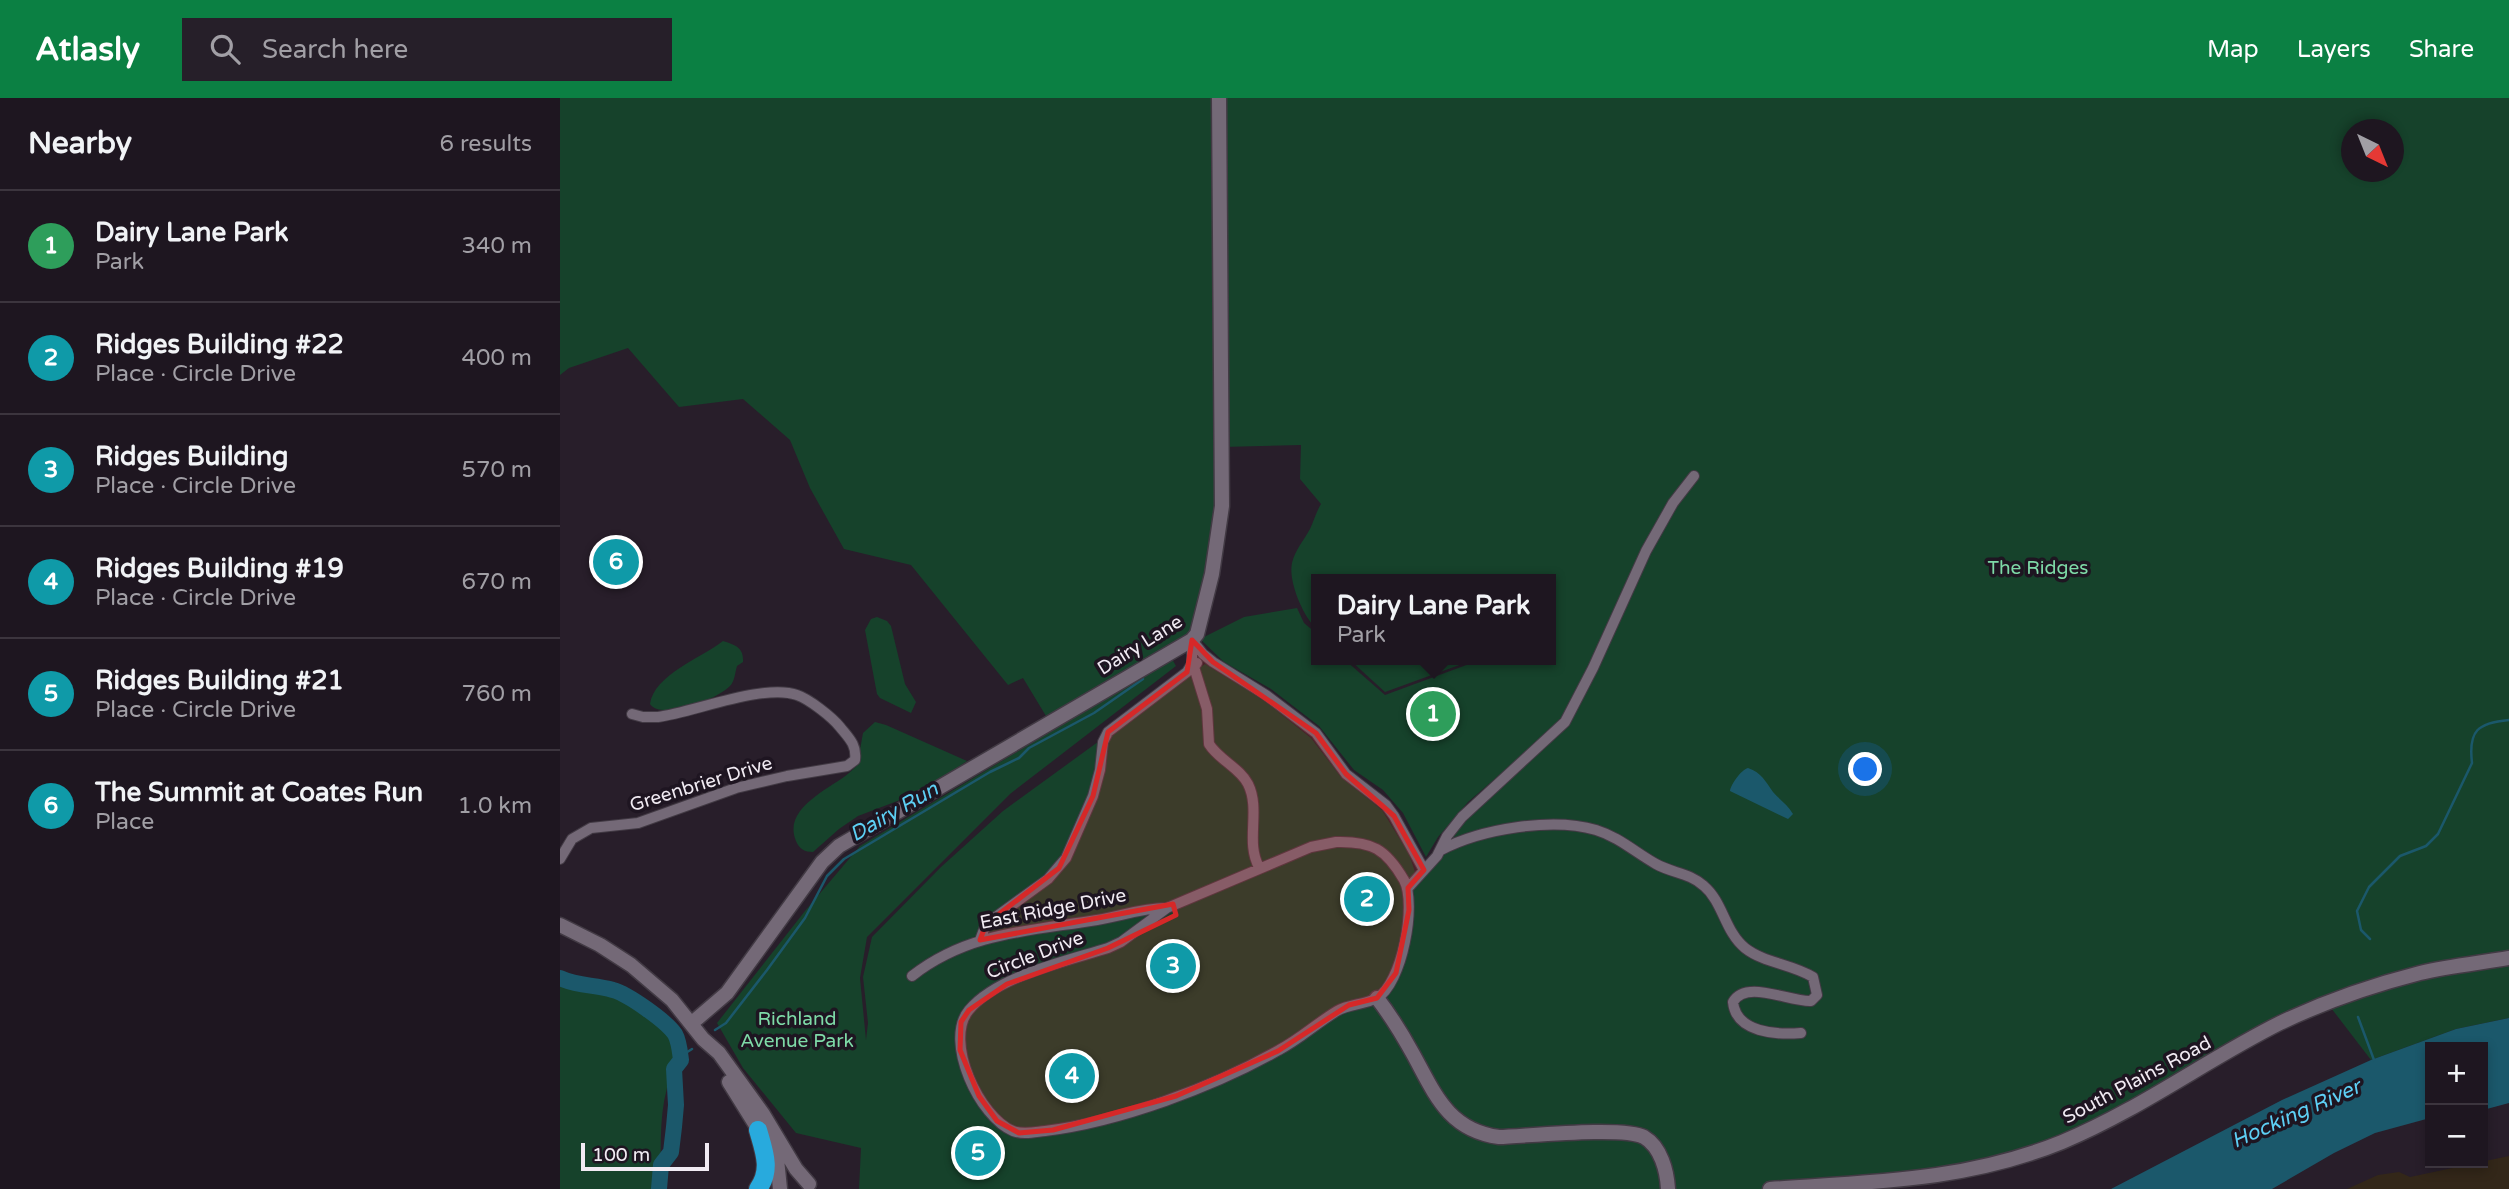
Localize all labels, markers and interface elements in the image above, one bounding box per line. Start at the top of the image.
search box [182,18,672,81]
text: Atlasly [35,30,140,69]
icon: search [206,30,244,68]
text: Search here [262,34,408,65]
text: Map [2207,35,2259,64]
text: Layers [2297,35,2371,64]
text: Share [2409,35,2474,64]
north arrow [2341,119,2404,182]
text: Nearby [28,125,132,162]
text: 6 results [439,130,532,158]
text: Dairy Lane Park [95,217,288,248]
text: 1 [44,232,58,260]
text: 340 m [462,232,532,260]
text: Park [95,248,144,276]
text: Ridges Building #22 [95,329,344,360]
text: 2 [44,344,58,372]
text: 400 m [462,344,532,372]
text: Place · Circle Drive [95,360,296,388]
text: Ridges Building [95,441,289,472]
text: 3 [44,456,58,484]
text: 570 m [462,456,532,484]
text: Place · Circle Drive [95,472,296,500]
pin: 6 [593,536,639,588]
text: Ridges Building #19 [95,553,344,584]
park label: The Ridges [1988,557,2088,579]
text: 4 [44,568,58,596]
text: 670 m [462,568,532,596]
popup [1311,574,1556,665]
text: Place · Circle Drive [95,584,296,612]
text: Dairy Lane Park [1337,590,1530,621]
street label: Dairy Lane [1094,610,1186,680]
text: Park [1337,621,1386,649]
text: Ridges Building #21 [95,665,344,696]
text: 5 [44,680,58,708]
text: 760 m [462,680,532,708]
pin: 1 [1410,688,1456,740]
text: Place · Circle Drive [95,696,296,724]
street label: Greenbrier Drive [627,752,775,816]
your location [1848,752,1882,786]
water label: Dairy Run [845,776,944,847]
text: The Summit at Coates Run [95,777,423,808]
text: 6 [44,792,58,820]
text: 1.0 km [458,792,532,820]
text: Place [95,808,154,836]
pin: 2 [1344,873,1390,925]
street label: East Ridge Drive [978,884,1128,934]
street label: Circle Drive [983,926,1087,984]
pin: 3 [1150,940,1196,992]
park label: Richland Avenue Park [740,1008,854,1052]
street label: South Plains Road [2059,1032,2215,1128]
map controls [2425,1042,2488,1168]
button: + [2425,1042,2488,1105]
pin: 4 [1049,1050,1095,1102]
water label: Hocking River [2228,1073,2367,1154]
button: − [2425,1105,2488,1168]
pin: 5 [955,1127,1001,1179]
scale bar [581,1140,709,1172]
text: 100 m [592,1144,650,1166]

